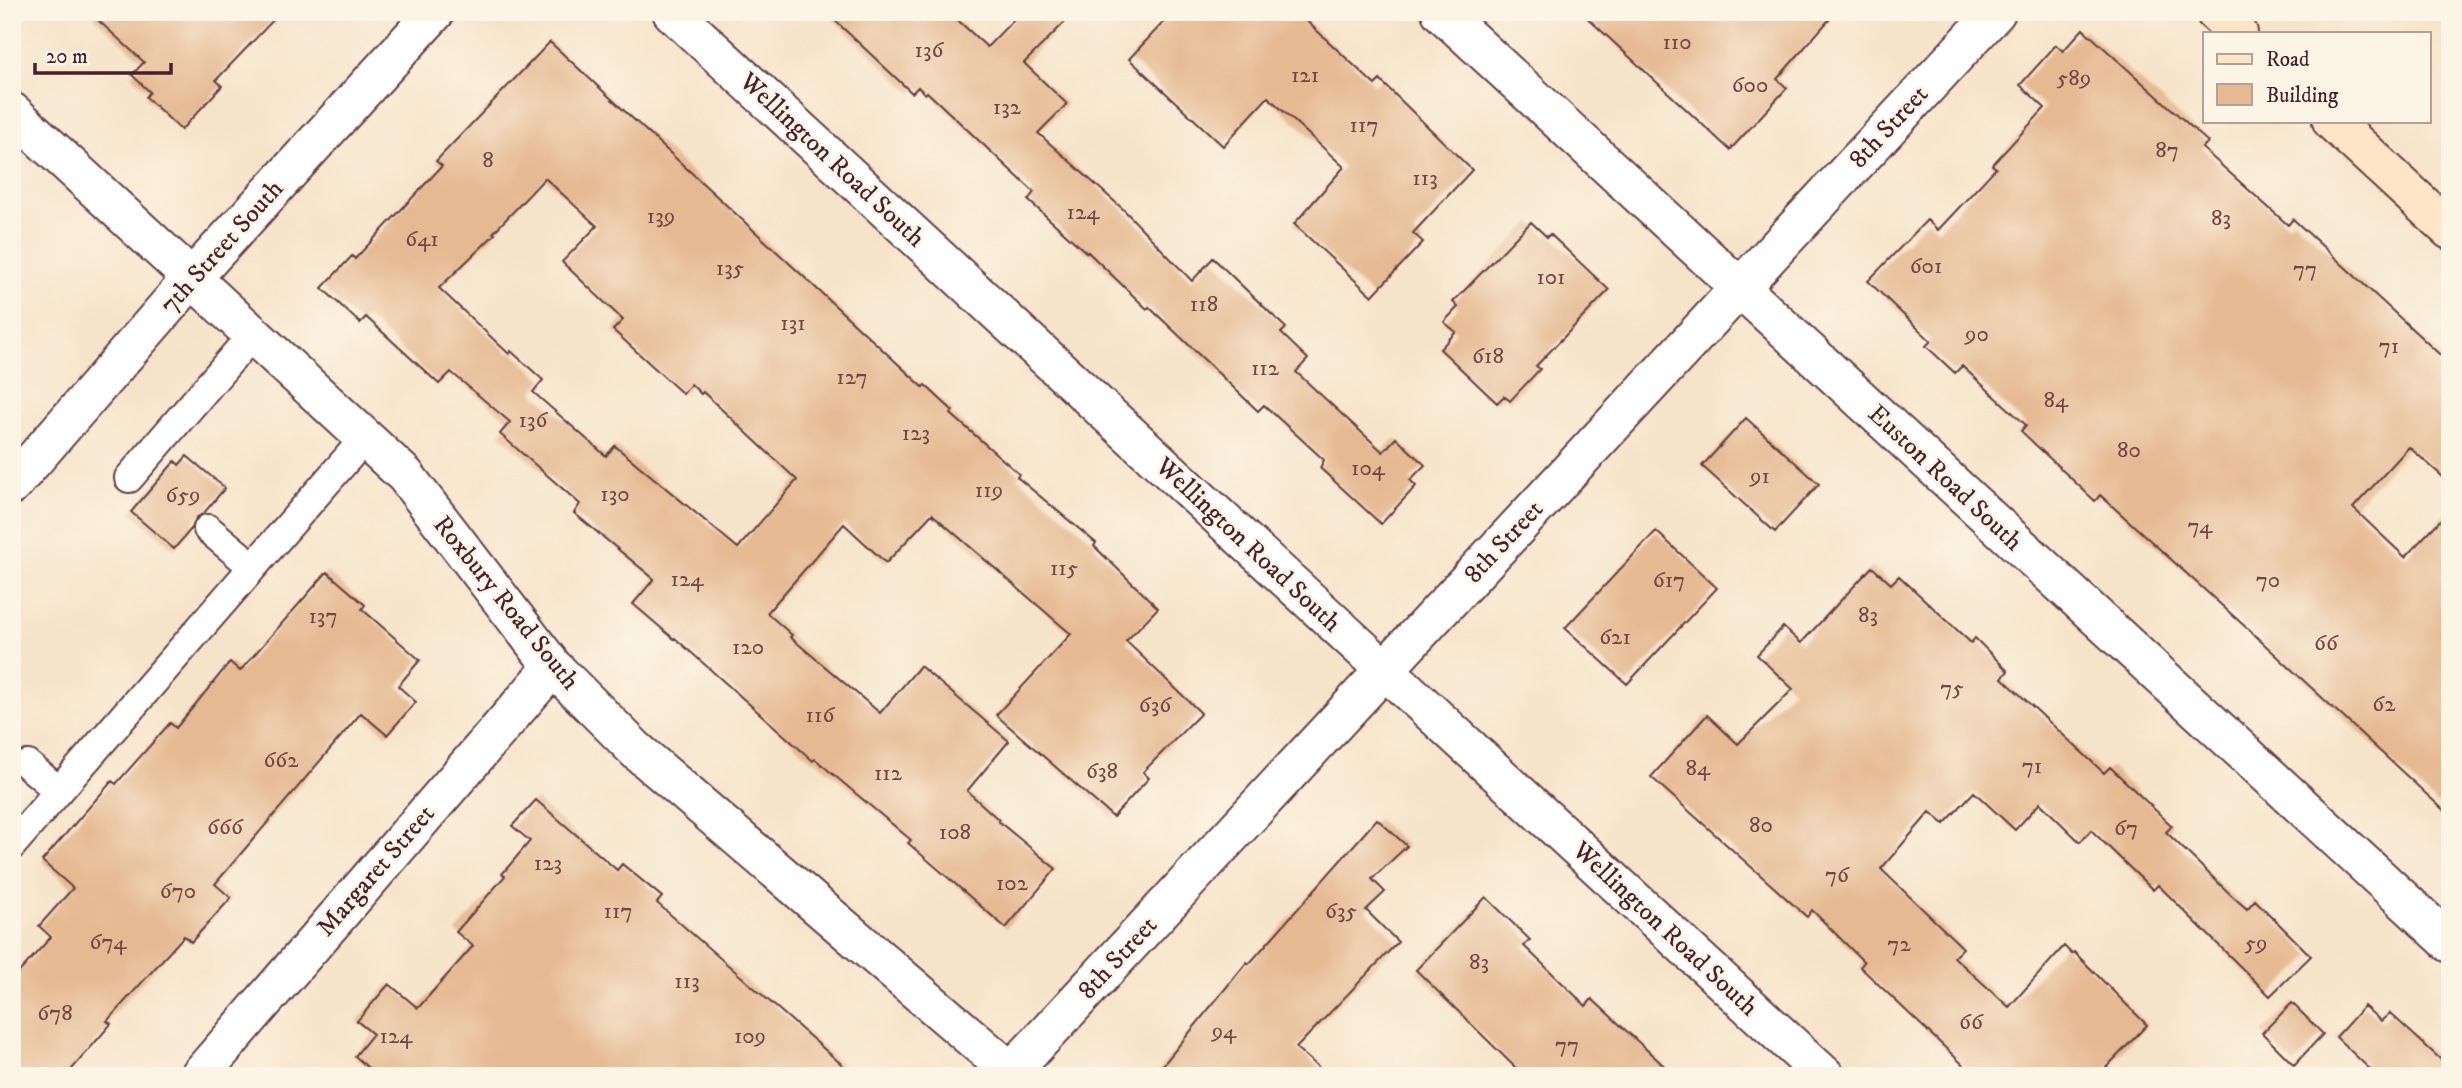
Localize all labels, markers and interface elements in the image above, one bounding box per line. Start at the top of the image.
house number: 110 [1662,28,1692,57]
scale bar [35,32,172,76]
legend [2203,32,2430,122]
house number: 136 [915,36,945,65]
text: 20 m [46,44,88,70]
text: Road [2266,47,2310,73]
house number: 121 [1291,61,1319,90]
house number: 589 [2057,64,2091,93]
street label: Wellington Road South [731,65,932,255]
house number: 600 [1732,71,1768,100]
street label: 8th Street [1842,78,1936,176]
text: Building [2266,83,2339,109]
house number: 132 [993,93,1022,122]
house number: 117 [1349,111,1379,140]
house number: 87 [2155,136,2179,165]
house number: 8 [482,146,494,175]
house number: 113 [1412,164,1438,193]
street label: 7th Street South [153,173,291,321]
house number: 124 [1067,198,1100,227]
house number: 139 [647,202,675,231]
house number: 83 [2211,204,2231,233]
house number: 641 [405,225,439,254]
house number: 601 [1910,252,1942,281]
house number: 135 [716,254,744,283]
house number: 77 [2293,255,2317,284]
house number: 101 [1536,263,1566,292]
house number: 118 [1190,290,1218,319]
house number: 131 [780,309,806,338]
house number: 90 [1964,320,1989,349]
house number: 71 [2379,332,2399,361]
house number: 618 [1472,342,1504,371]
house number: 112 [1251,354,1280,383]
house number: 127 [836,363,868,392]
house number: 84 [2044,386,2069,415]
street label: Euston Road South [1861,398,2030,559]
house number: 136 [519,406,549,435]
house number: 123 [902,419,930,448]
house number: 80 [2117,436,2141,465]
street label: Wellington Road South [1147,450,1348,640]
house number: 104 [1351,454,1386,483]
house number: 91 [1749,462,1770,491]
house number: 119 [975,476,1003,505]
house number: 130 [600,480,630,509]
house number: 659 [166,481,200,510]
street label: 8th Street [1457,493,1551,591]
street label: Roxbury Road South [425,509,587,697]
house number: 74 [2188,512,2213,541]
house number: 115 [1050,554,1078,583]
house number: 124 [671,565,704,594]
house number: 617 [1653,566,1685,595]
house number: 70 [2256,566,2280,595]
house number: 83 [1858,601,1878,630]
house number: 137 [308,602,338,631]
house number: 621 [1599,623,1631,652]
house number: 66 [2314,629,2339,658]
house number: 120 [732,633,764,662]
house number: 75 [1940,674,1964,703]
house number: 62 [2372,690,2396,719]
house number: 636 [1139,691,1172,720]
house number: 116 [806,701,835,730]
house number: 662 [263,746,299,775]
house number: 71 [2022,752,2042,781]
house number: 84 [1686,754,1711,783]
house number: 638 [1086,757,1118,786]
house number: 112 [874,759,903,788]
street label: Margaret Street [310,798,442,944]
house number: 80 [1749,811,1773,840]
house number: 666 [207,813,244,842]
house number: 67 [2114,814,2138,843]
house number: 108 [939,818,971,847]
street label: Wellington Road South [1564,834,1765,1024]
house number: 123 [534,849,562,878]
house number: 76 [1825,861,1850,890]
house number: 102 [996,869,1029,898]
house number: 670 [160,877,196,906]
house number: 117 [603,897,633,926]
house number: 635 [1325,897,1357,926]
street label: 8th Street [1071,909,1165,1007]
house number: 674 [90,928,127,957]
house number: 59 [2245,929,2267,958]
house number: 72 [1887,930,1911,959]
house number: 83 [1469,948,1489,977]
house number: 113 [674,967,700,996]
house number: 678 [37,999,73,1028]
house number: 66 [1959,1008,1984,1037]
house number: 94 [1211,1017,1237,1046]
house number: 124 [380,1022,413,1051]
house number: 109 [734,1022,766,1051]
house number: 77 [1555,1031,1579,1060]

